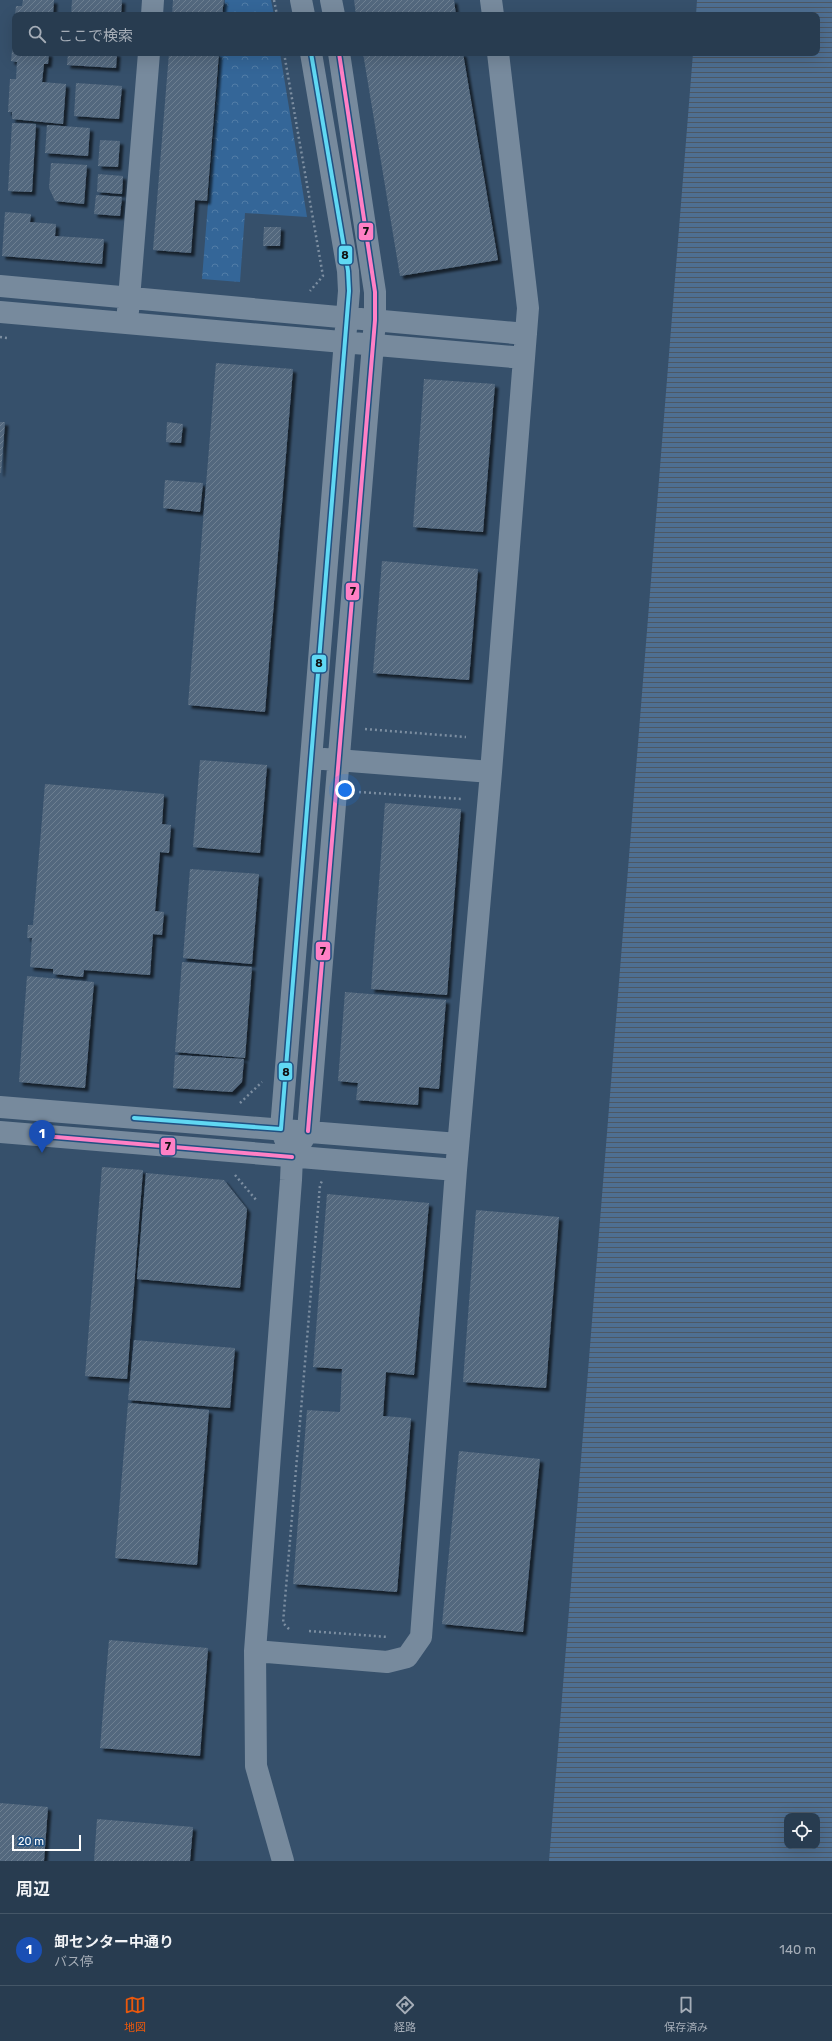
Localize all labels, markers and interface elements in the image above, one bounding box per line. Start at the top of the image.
search box [12,12,820,56]
icon: search [26,23,48,45]
text: ここで検索 [58,27,133,45]
line badge: 7 [358,222,374,241]
text: 7 [363,225,370,238]
line badge: 8 [338,245,353,265]
text: 8 [341,249,349,262]
line badge: 7 [345,582,360,601]
text: 7 [350,585,357,598]
line badge: 8 [311,654,327,673]
text: 8 [315,657,323,670]
your location [335,780,355,800]
line badge: 7 [315,941,331,961]
text: 7 [320,945,327,958]
line badge: 8 [278,1062,293,1081]
text: 8 [282,1066,290,1079]
pin: 1 [29,1120,55,1153]
line badge: 7 [160,1137,176,1156]
text: 7 [165,1140,172,1153]
map controls [784,1813,820,1849]
button: locate [784,1813,820,1849]
scale bar [12,1833,81,1852]
text: 20 m [18,1835,44,1848]
text: 周辺 [16,1879,50,1899]
text: 卸センター中通り [54,1933,174,1951]
text: 1 [26,1942,32,1957]
text: 140 m [779,1942,816,1957]
text: バス停 [54,1954,93,1969]
tab: 地図 [124,1994,146,2034]
tab: 経路 [394,1994,416,2034]
tab: 保存済み [664,1994,708,2034]

